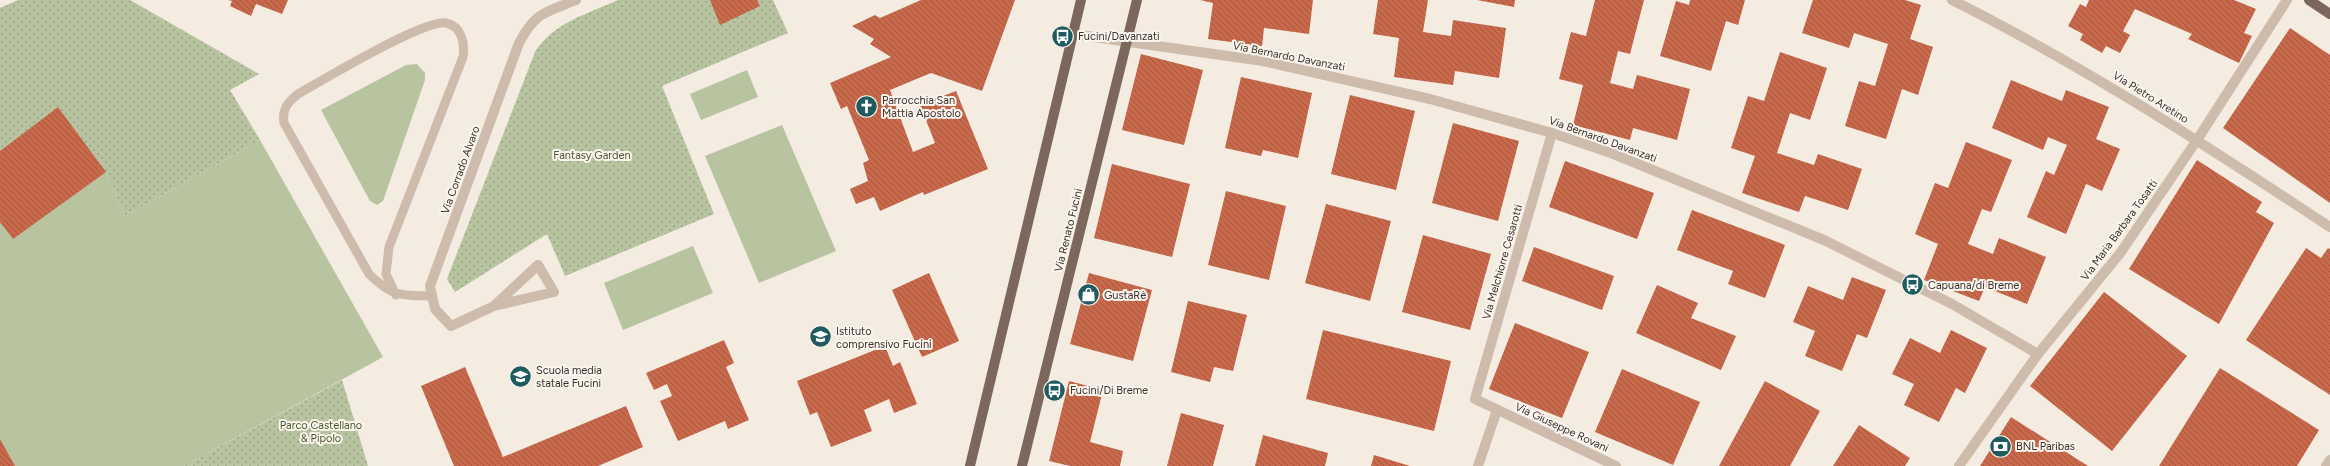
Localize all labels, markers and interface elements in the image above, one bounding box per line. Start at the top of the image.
bus stop icon: Fucini/Davanzati [1049,23,1075,49]
place label: Fucini/Davanzati [1078,30,1160,43]
street label: Via Bernardo Davanzati [1232,39,1346,74]
street label: Via Pietro Aretino [2110,69,2191,126]
church icon: Parrocchia San Mattia Apostolo [854,93,880,119]
place label: Parrocchia San Mattia Apostolo [882,94,961,120]
street label: Via Bernardo Davanzati [1547,114,1659,165]
street label: Via Corrado Alvaro [439,124,482,216]
park label: Fantasy Garden [553,149,631,162]
street label: Via Maria Barbara Tosatti [2078,177,2160,283]
street label: Via Renato Fucini [1052,187,1085,273]
street label: Via Melchiorre Cesarotti [1480,203,1525,321]
bus stop icon: Capuana/di Breme [1900,272,1926,298]
place label: Capuana/di Breme [1928,279,2019,292]
shop icon: GustaRè [1076,282,1102,308]
place label: GustaRè [1104,289,1146,302]
school or university icon: Istituto comprensivo Fucini [807,324,833,350]
place label: Istituto comprensivo Fucini [836,325,932,351]
school or university icon: Scuola media statale Fucini [507,363,533,389]
place label: Scuola media statale Fucini [536,364,602,390]
bus stop icon: Fucini/Di Breme [1041,377,1067,403]
place label: Fucini/Di Breme [1070,384,1148,397]
street label: Via Giuseppe Rovani [1513,400,1610,455]
park label: Parco Castellano & Pipolo [280,419,362,445]
bank icon: BNL Paribas [1987,433,2013,459]
place label: BNL Paribas [2016,440,2075,453]

